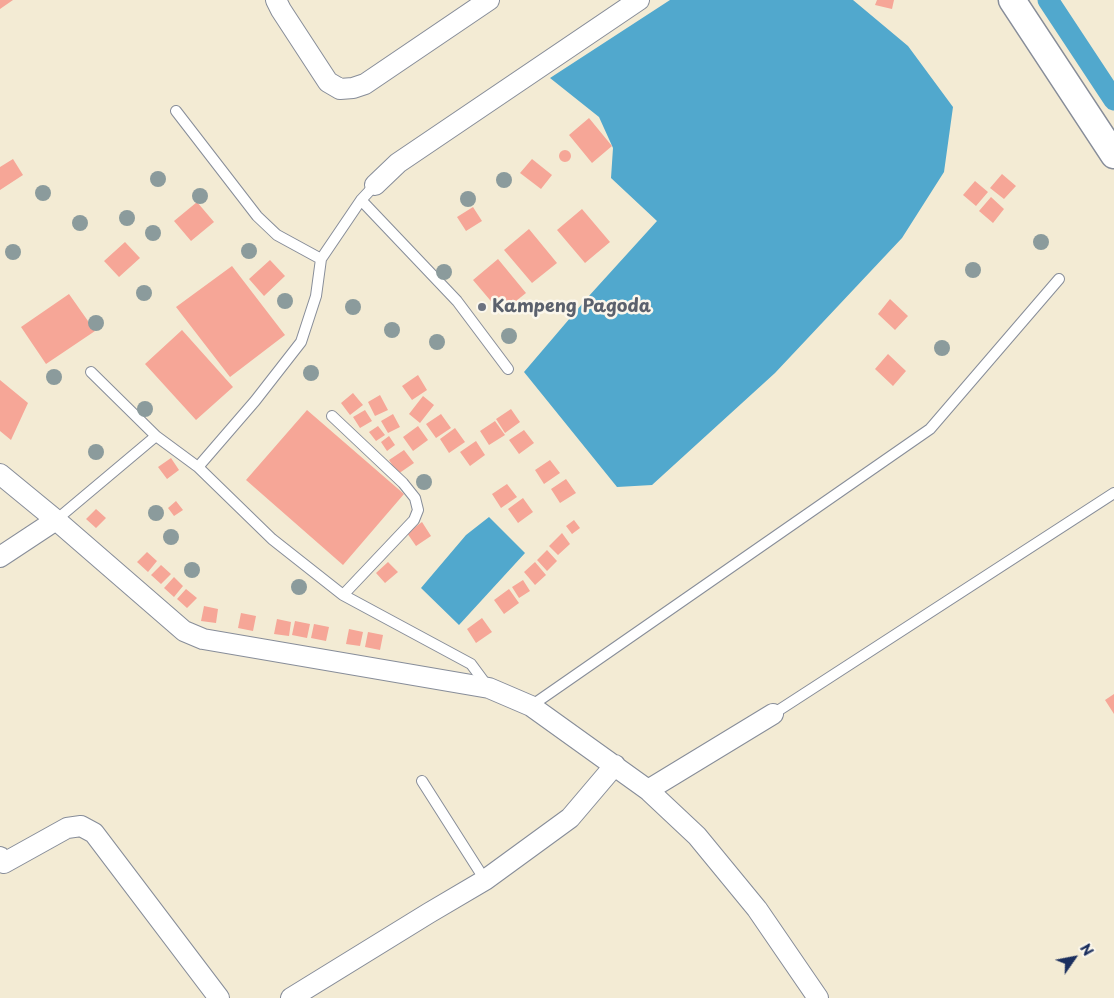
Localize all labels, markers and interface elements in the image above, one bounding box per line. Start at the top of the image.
place label: Kampeng Pagoda [492,296,651,318]
marker: Kampeng Pagoda [476,301,488,313]
north arrow [1049,933,1099,983]
text: N [1075,939,1099,960]

